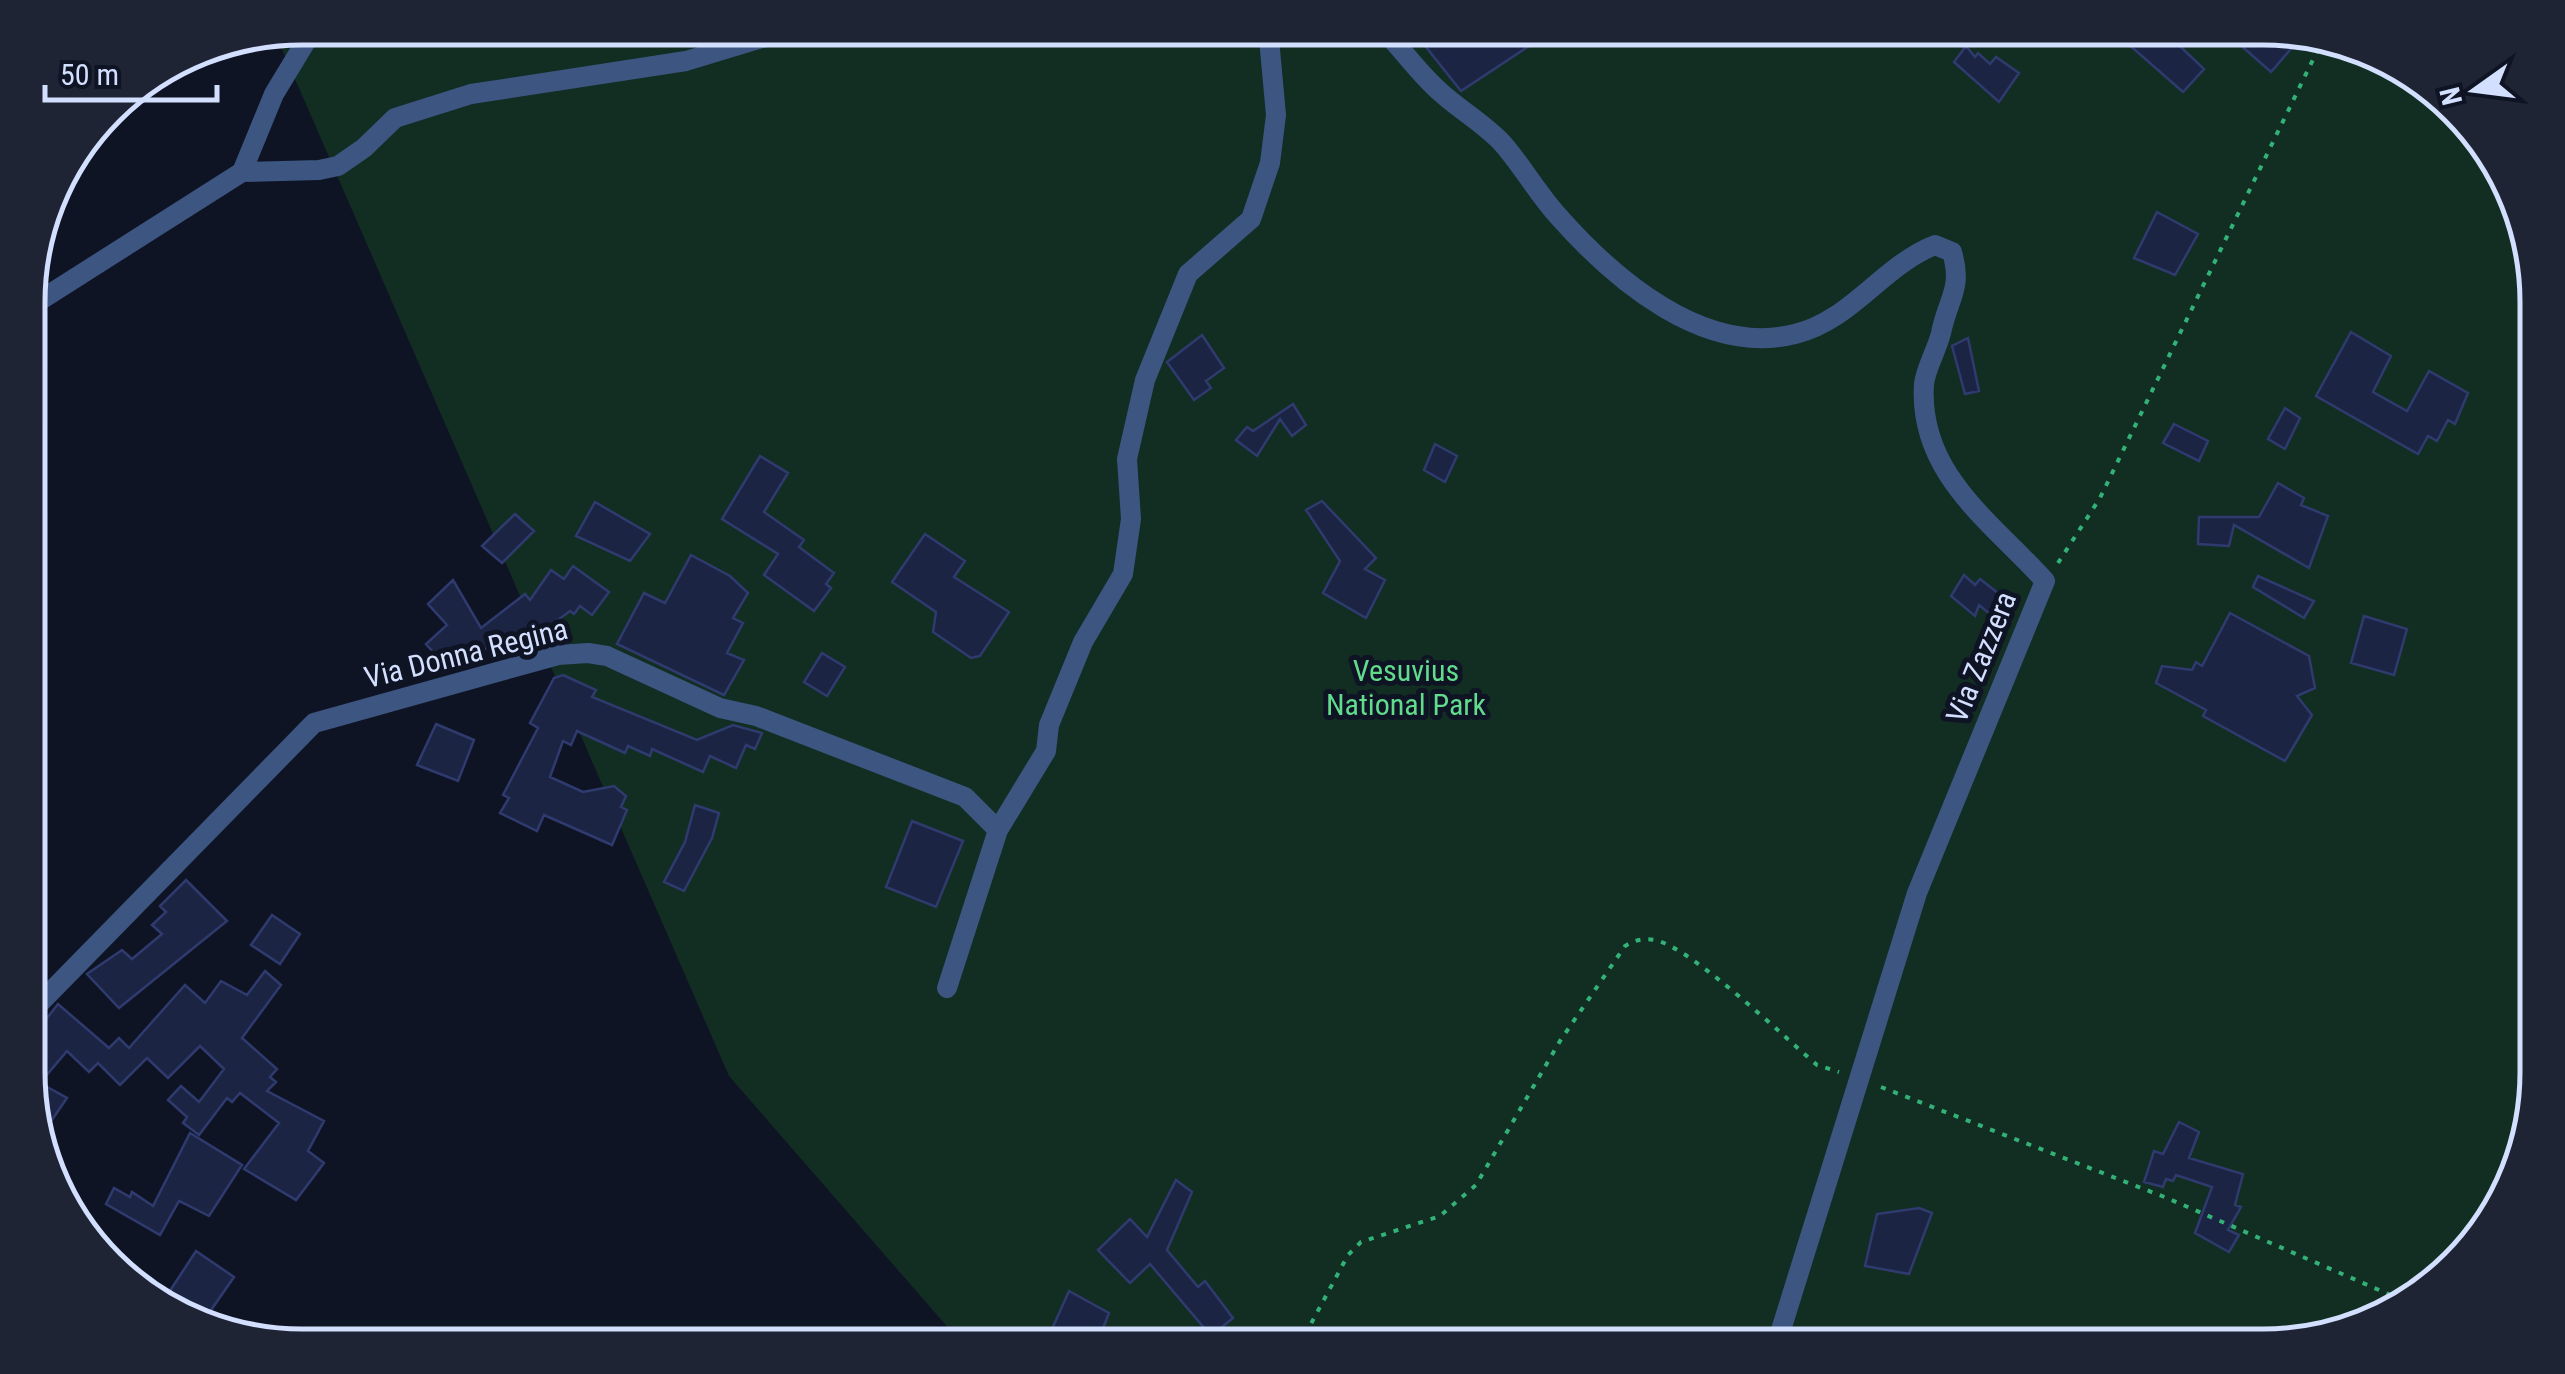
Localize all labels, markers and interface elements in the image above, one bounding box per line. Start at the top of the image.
scale bar [45,40,218,102]
north arrow [2425,40,2525,140]
text: 50 m [60,57,119,92]
text: N [2433,84,2469,108]
street label: Via Zazzera [1939,586,2023,728]
street label: Via Donna Regina [361,611,571,695]
park label: Vesuvius National Park [1326,653,1486,722]

